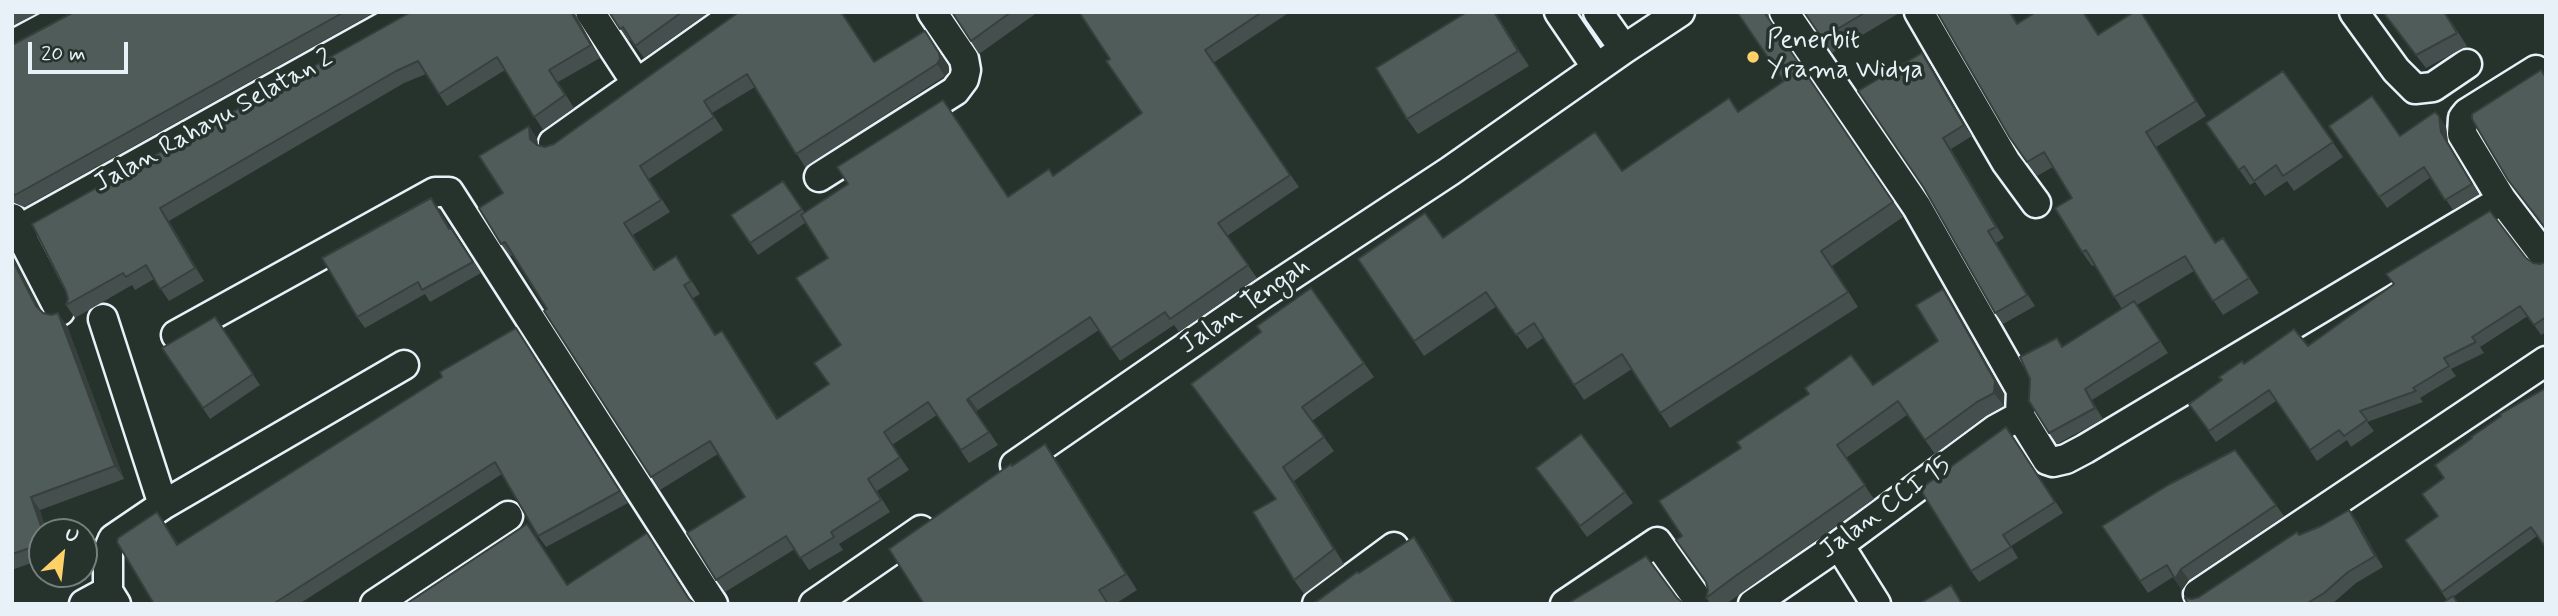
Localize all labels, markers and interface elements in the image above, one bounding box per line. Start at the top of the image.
place label: Penerbit Yrama Widya [1767,26,1923,88]
scale bar [32,28,131,72]
text: 20 m [41,40,86,68]
street label: Jalan Rahayu Selatan 2 [89,43,339,201]
marker: Penerbit Yrama Widya [1745,49,1761,65]
street label: Jalan Tengah [1175,252,1317,362]
street label: Jalan CCI 15 [1814,451,1958,567]
north arrow [28,518,98,588]
text: U [61,522,83,550]

